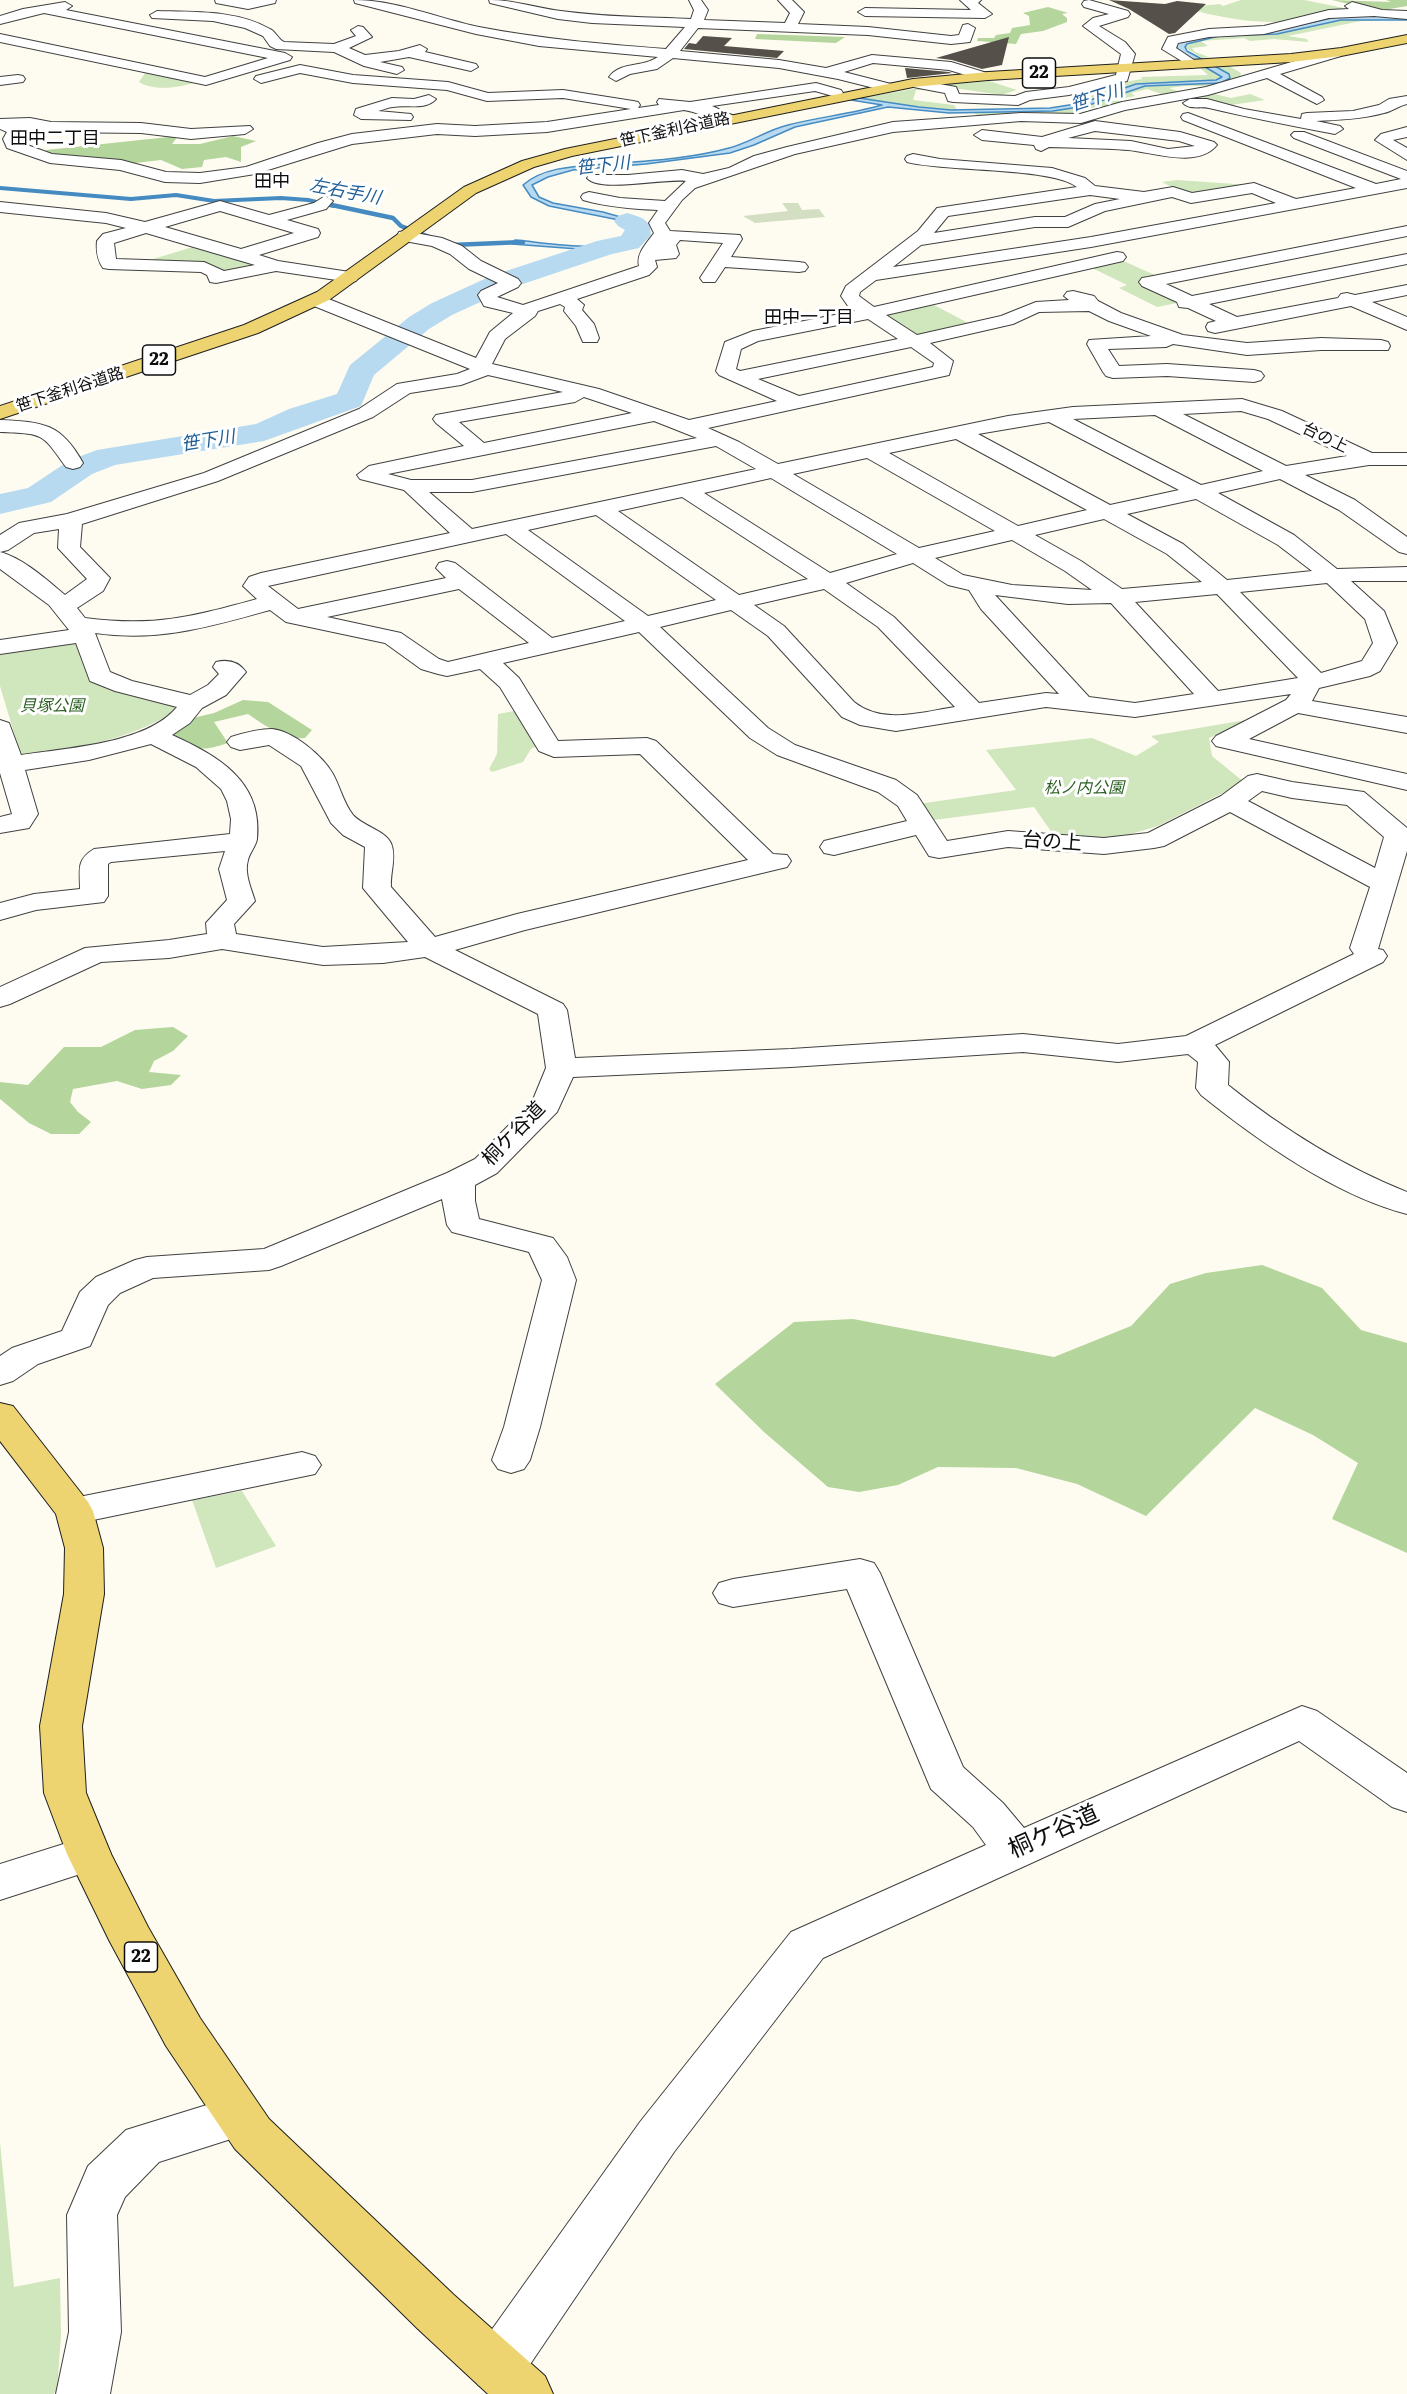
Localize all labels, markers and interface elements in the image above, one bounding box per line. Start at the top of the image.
road number: 22 [1022,58,1056,88]
water label: 笹下川 [1068,80,1126,116]
street label: 笹下釜利谷道路 [618,109,732,151]
district label: 田中二丁目 [10,128,100,150]
water label: 笹下川 [575,152,631,180]
district label: 田中 [254,171,290,193]
water label: 左右手川 [308,175,382,209]
district label: 田中一丁目 [764,307,854,329]
road number: 22 [142,345,176,375]
street label: 笹下釜利谷道路 [14,364,126,416]
street label: 台の上 [1299,419,1351,457]
water label: 笹下川 [180,426,236,456]
park label: 貝塚公園 [20,696,84,716]
park label: 松ノ内公園 [1044,778,1124,798]
street label: 台の上 [1021,828,1083,856]
street label: 桐ケ谷道 [478,1097,550,1171]
street label: 桐ケ谷道 [1004,1799,1104,1865]
road number: 22 [124,1942,158,1972]

